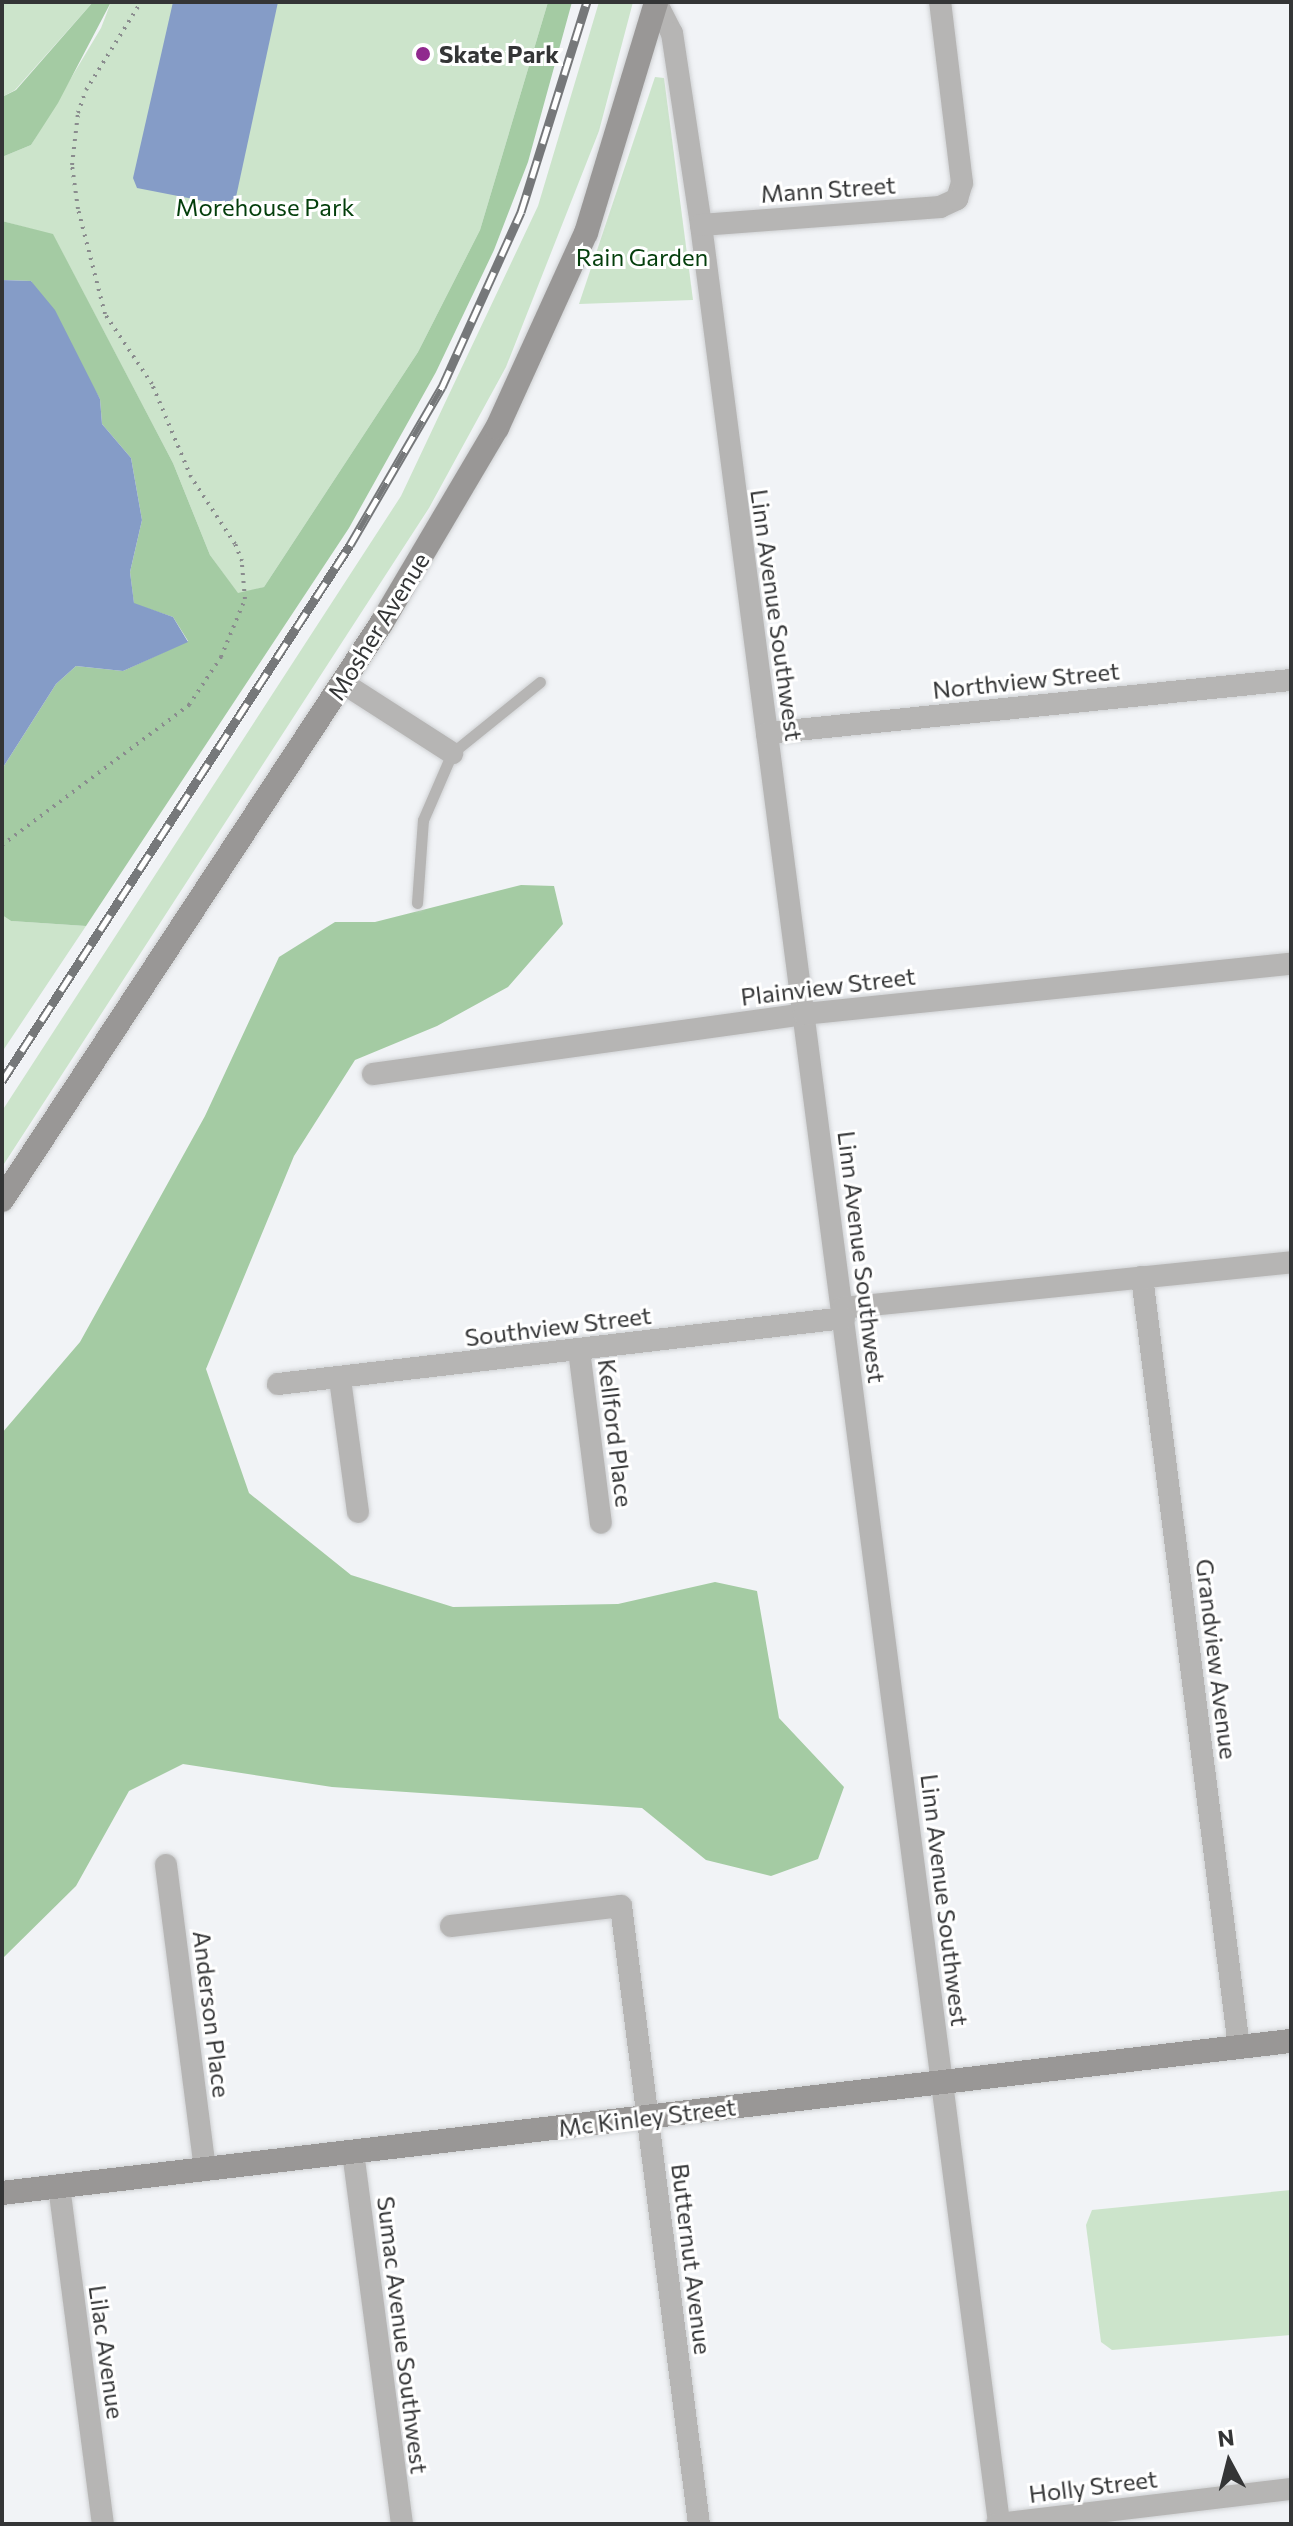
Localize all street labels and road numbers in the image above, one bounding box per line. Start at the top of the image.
street label: Mann Street [760,170,896,208]
street label: Linn Avenue Southwest [745,487,809,743]
street label: Mosher Avenue [321,547,435,705]
street label: Northview Street [931,656,1121,704]
street label: Plainview Street [739,961,917,1011]
street label: Linn Avenue Southwest [832,1129,892,1385]
street label: Southview Street [463,1300,653,1352]
street label: Kellford Place [593,1357,639,1509]
street label: Grandview Avenue [1190,1557,1244,1761]
street label: Linn Avenue Southwest [915,1772,975,2028]
street label: Anderson Place [187,1929,237,2099]
street label: Mc Kinley Street [557,2092,737,2142]
street label: Butternut Avenue [666,2162,718,2356]
street label: Sumac Avenue Southwest [372,2195,434,2475]
street label: Lilac Avenue [83,2283,131,2421]
street label: Holly Street [1027,2464,1159,2508]

